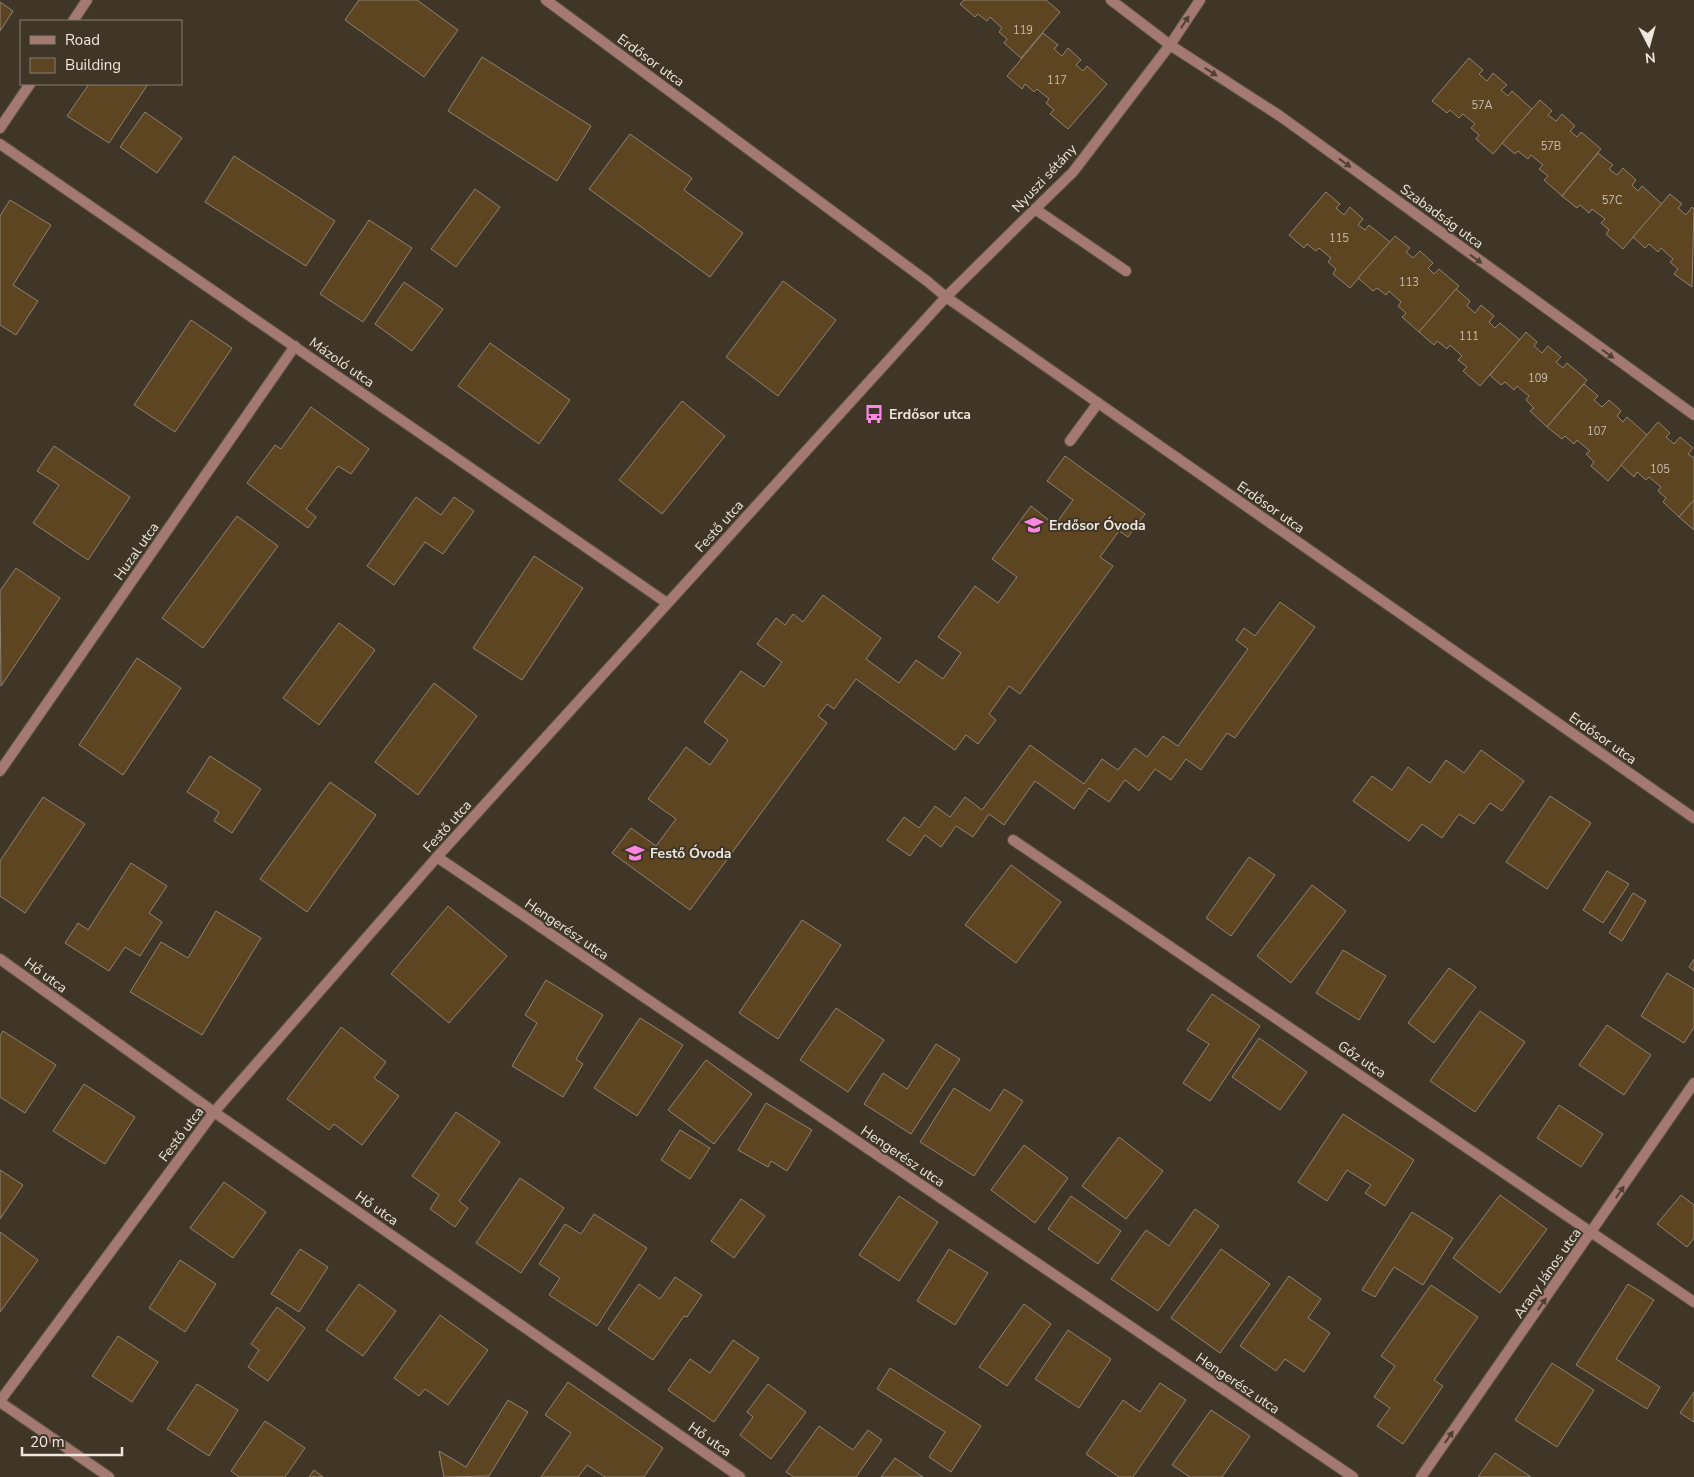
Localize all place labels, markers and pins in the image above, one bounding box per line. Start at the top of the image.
bus stop icon: Erdősor utca [863,403,885,425]
place label: Erdősor utca [889,405,971,424]
school or university icon: Erdősor Óvoda [1023,514,1045,536]
place label: Erdősor Óvoda [1049,516,1146,535]
school or university icon: Festő Óvoda [624,842,646,864]
place label: Festő Óvoda [650,844,731,863]

